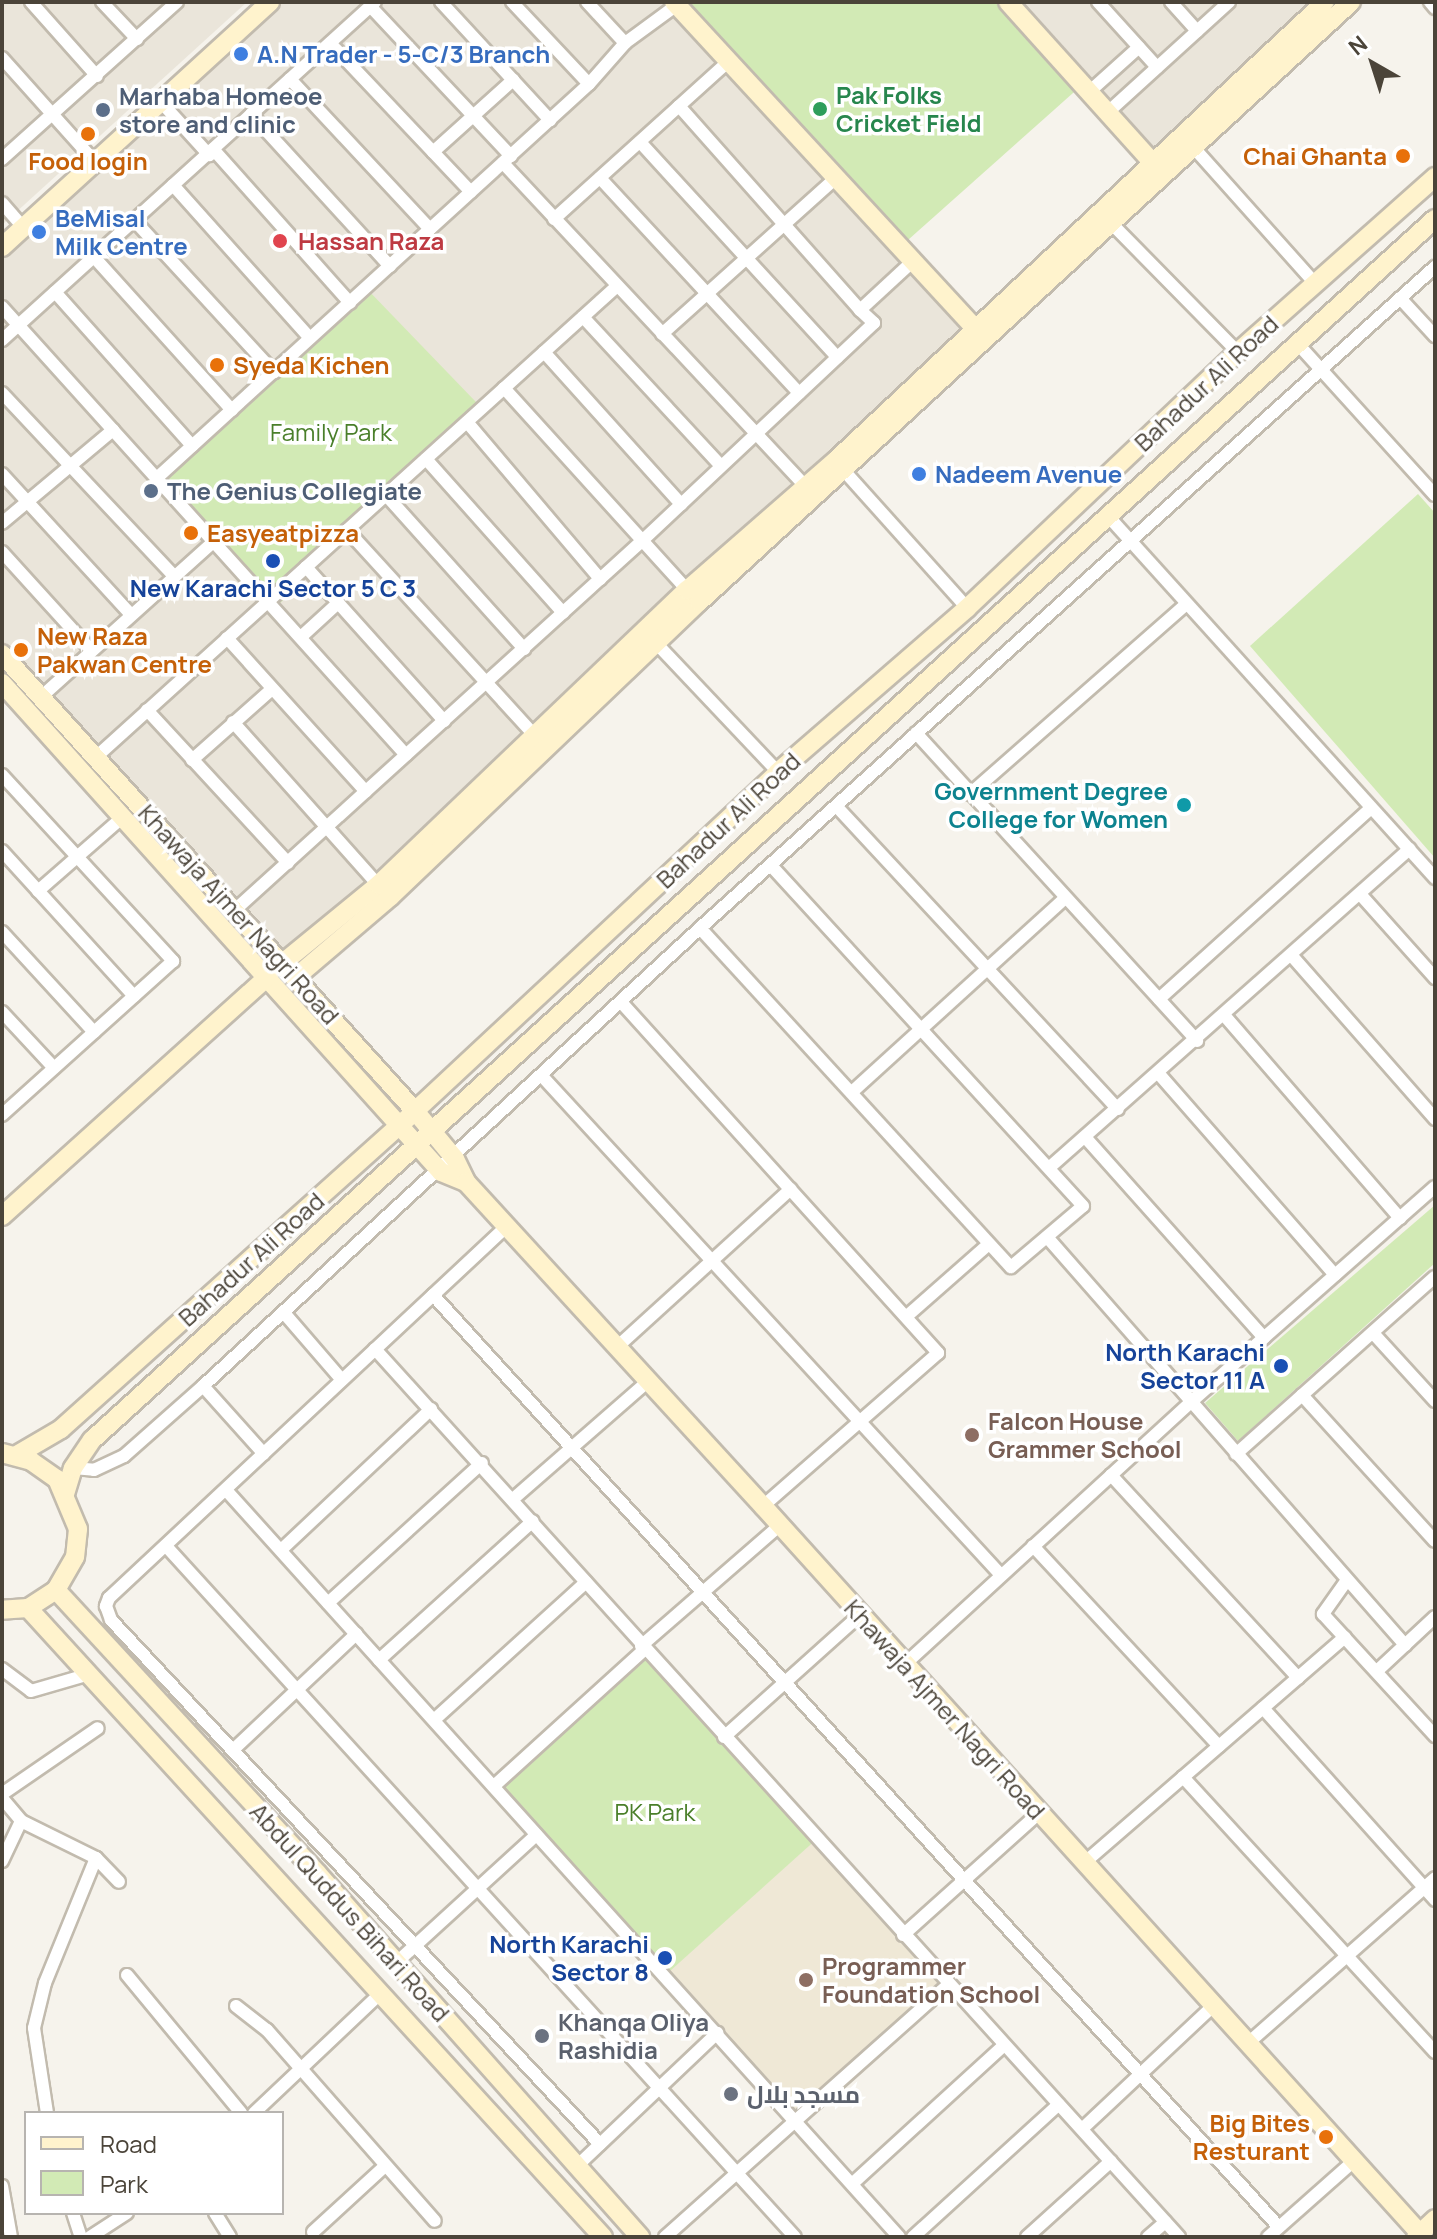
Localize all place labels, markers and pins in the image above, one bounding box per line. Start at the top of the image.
place label: A.N Trader - 5-C/3 Branch [257,40,550,68]
marker: A.N Trader - 5-C/3 Branch [232,45,250,63]
place label: Pak Folks Cricket Field [836,81,981,137]
place label: Marhaba Homeoe store and clinic [119,82,322,138]
marker: Pak Folks Cricket Field [811,100,829,118]
marker: Marhaba Homeoe store and clinic [94,101,112,119]
marker: Food login [79,125,97,143]
place label: Chai Ghanta [1243,142,1387,170]
place label: Food login [28,147,148,175]
marker: Chai Ghanta [1394,147,1412,165]
place label: BeMisal Milk Centre [55,204,188,260]
marker: BeMisal Milk Centre [30,223,48,241]
place label: Hassan Raza [298,227,444,255]
marker: Hassan Raza [269,230,291,252]
place label: Syeda Kichen [233,351,390,379]
marker: Syeda Kichen [208,356,226,374]
place label: Nadeem Avenue [935,460,1122,488]
marker: Nadeem Avenue [910,465,928,483]
place label: The Genius Collegiate [167,477,422,505]
marker: The Genius Collegiate [142,482,160,500]
place label: Easyeatpizza [207,519,359,547]
marker: Easyeatpizza [182,524,200,542]
marker: New Karachi Sector 5 C 3 [264,552,282,570]
place label: New Karachi Sector 5 C 3 [130,574,416,602]
place label: New Raza Pakwan Centre [37,622,212,678]
marker: New Raza Pakwan Centre [12,641,30,659]
place label: Government Degree College for Women [934,777,1168,833]
marker: Government Degree College for Women [1175,796,1193,814]
place label: North Karachi Sector 11 A [1105,1338,1265,1394]
marker: North Karachi Sector 11 A [1272,1357,1290,1375]
place label: Falcon House Grammer School [988,1407,1181,1463]
marker: Falcon House Grammer School [963,1426,981,1444]
place label: North Karachi Sector 8 [489,1930,649,1986]
marker: North Karachi Sector 8 [656,1949,674,1967]
place label: Programmer Foundation School [822,1952,1040,2008]
marker: Programmer Foundation School [797,1971,815,1989]
place label: Khanqa Oliya Rashidia [558,2008,709,2064]
marker: Khanqa Oliya Rashidia [533,2027,551,2045]
place label: مسجد بلال [747,2080,860,2108]
marker: مسجد بلال [722,2085,740,2103]
place label: Big Bites Resturant [1193,2109,1310,2165]
marker: Big Bites Resturant [1317,2128,1335,2146]

